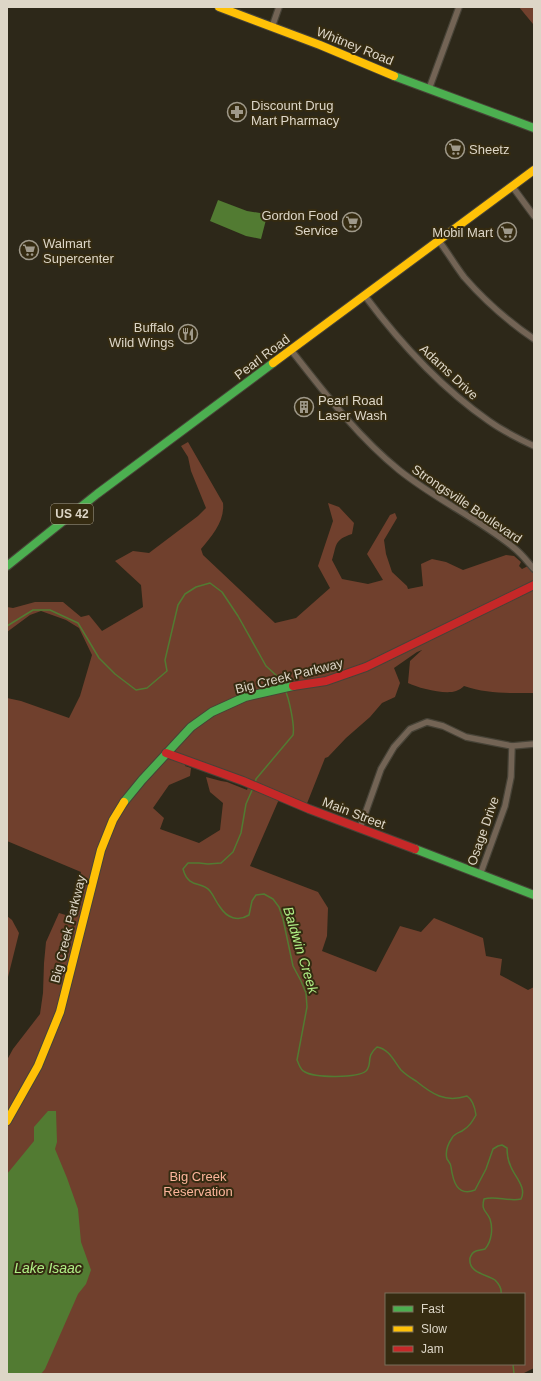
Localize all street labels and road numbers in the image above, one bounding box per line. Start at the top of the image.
street label: Whitney Road [314,24,396,68]
street label: Pearl Road [232,331,292,383]
street label: Adams Drive [417,341,481,403]
street label: Strongsville Boulevard [409,462,525,546]
road number: US 42 [51,504,93,524]
street label: Big Creek Parkway [234,655,345,697]
street label: Main Street [320,794,388,832]
street label: Osage Drive [464,794,502,868]
street label: Big Creek Parkway [47,873,89,984]

